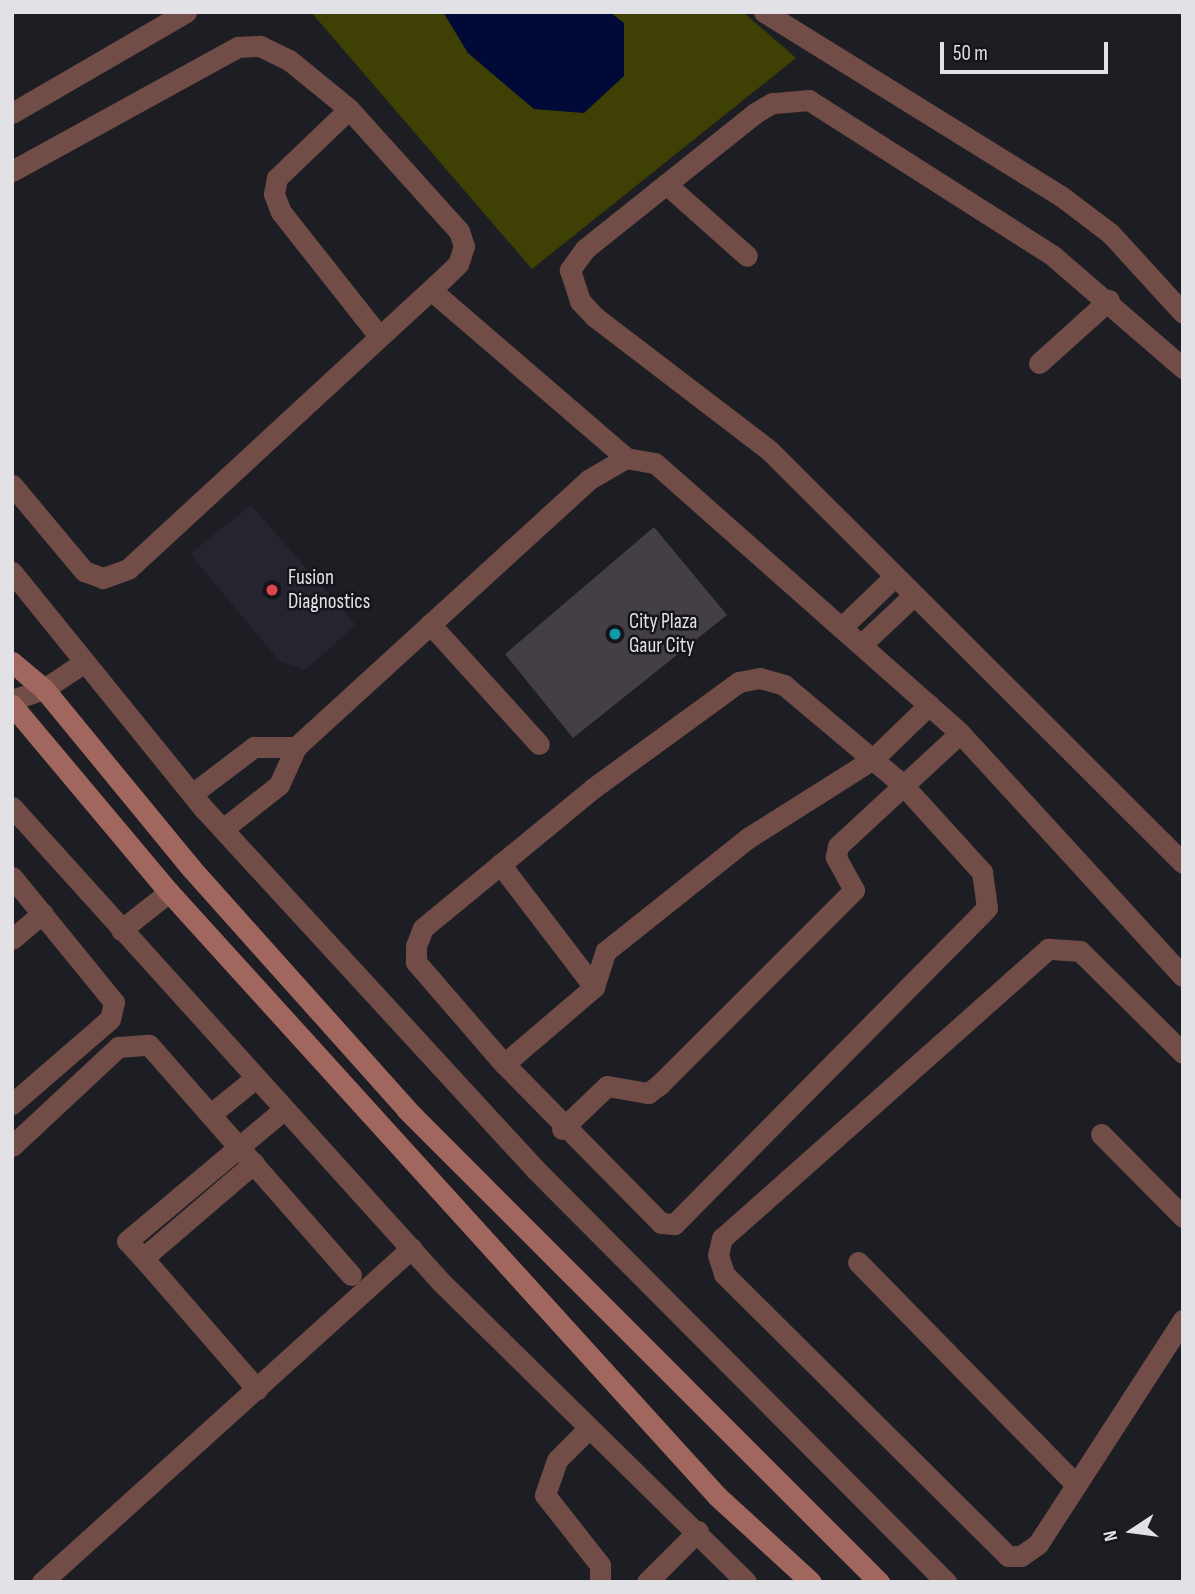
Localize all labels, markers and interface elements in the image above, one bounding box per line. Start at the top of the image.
scale bar [943,28,1111,72]
text: 50 m [953,41,988,66]
place label: Fusion Diagnostics [288,565,370,615]
marker: Fusion Diagnostics [262,580,282,600]
place label: City Plaza Gaur City [629,609,697,659]
marker: City Plaza Gaur City [607,626,623,642]
north arrow [1097,1496,1167,1566]
text: N [1099,1528,1123,1543]

